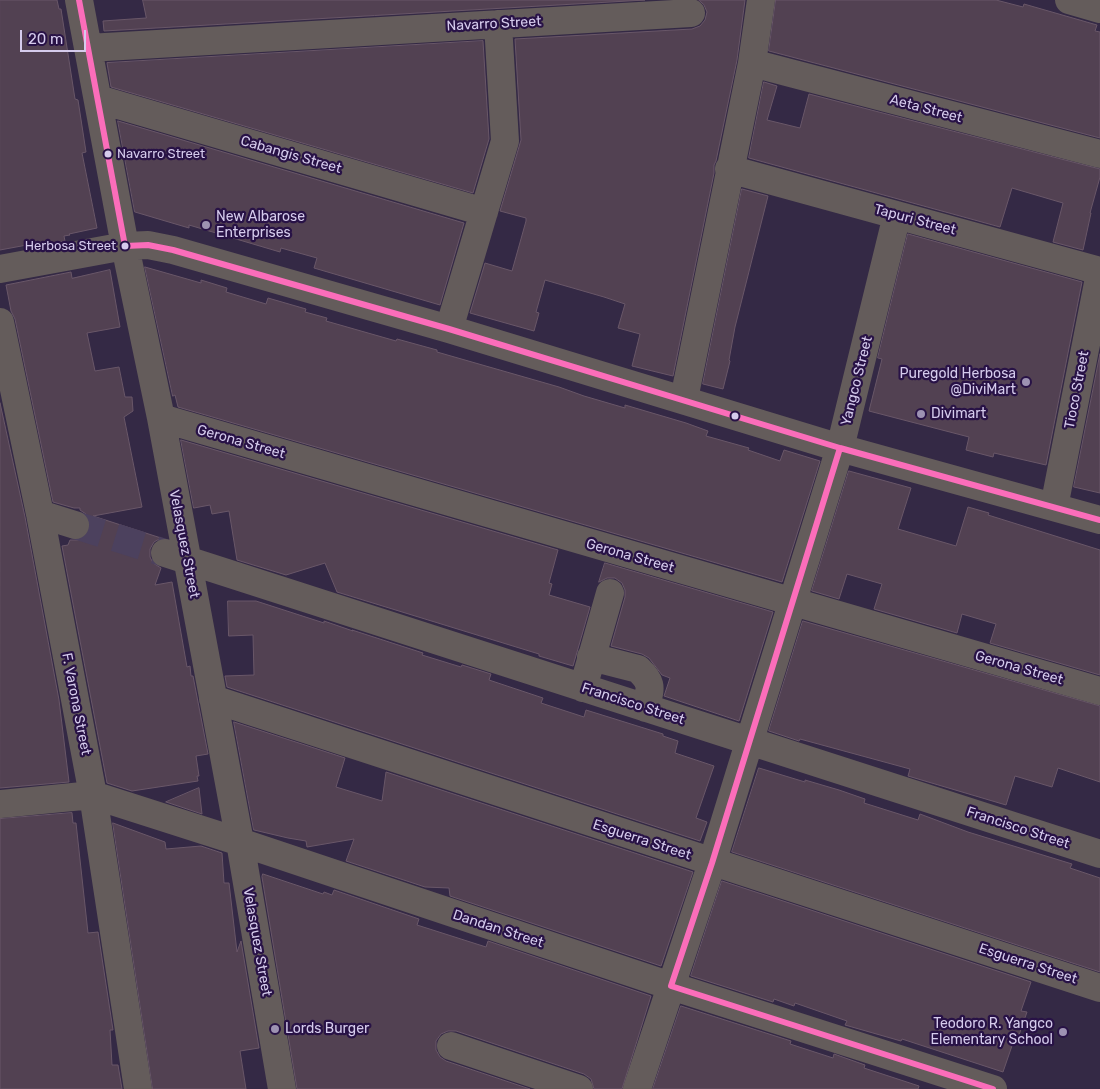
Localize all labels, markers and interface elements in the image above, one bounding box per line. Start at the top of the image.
street label: Navarro Street [446,13,542,35]
scale bar [22,20,89,52]
text: 20 m [28,30,63,48]
street label: Aeta Street [888,91,964,127]
street label: Cabangis Street [239,133,343,177]
place label: Navarro Street [117,146,205,162]
marker: Navarro Street [103,149,113,159]
street label: Tapuri Street [872,201,958,239]
place label: New Albarose Enterprises [216,209,305,242]
marker: New Albarose Enterprises [200,219,212,231]
place label: Herbosa Street [25,238,116,254]
marker: Herbosa Street [120,241,130,251]
street label: Yangco Street [838,334,876,428]
street label: Tioco Street [1061,350,1093,430]
place label: Puregold Herbosa @DiviMart [900,366,1016,398]
marker: Puregold Herbosa @DiviMart [1020,376,1032,388]
place label: Divimart [931,406,986,422]
marker: Divimart [915,408,927,420]
unlabelled marker [730,411,740,421]
street label: Gerona Street [195,421,287,463]
street label: Velasquez Street [165,488,203,600]
street label: Gerona Street [584,535,676,577]
street label: Gerona Street [973,647,1065,689]
street label: F. Varona Street [58,651,94,757]
street label: Francisco Street [579,679,687,729]
street label: Francisco Street [964,803,1072,853]
street label: Esguerra Street [591,816,693,864]
street label: Velasquez Street [239,886,275,998]
street label: Dandan Street [451,906,545,952]
street label: Esguerra Street [977,940,1079,988]
place label: Teodoro R. Yangco Elementary School [930,1016,1053,1048]
place label: Lords Burger [285,1021,369,1037]
marker: Lords Burger [269,1023,281,1035]
marker: Teodoro R. Yangco Elementary School [1057,1026,1069,1038]

